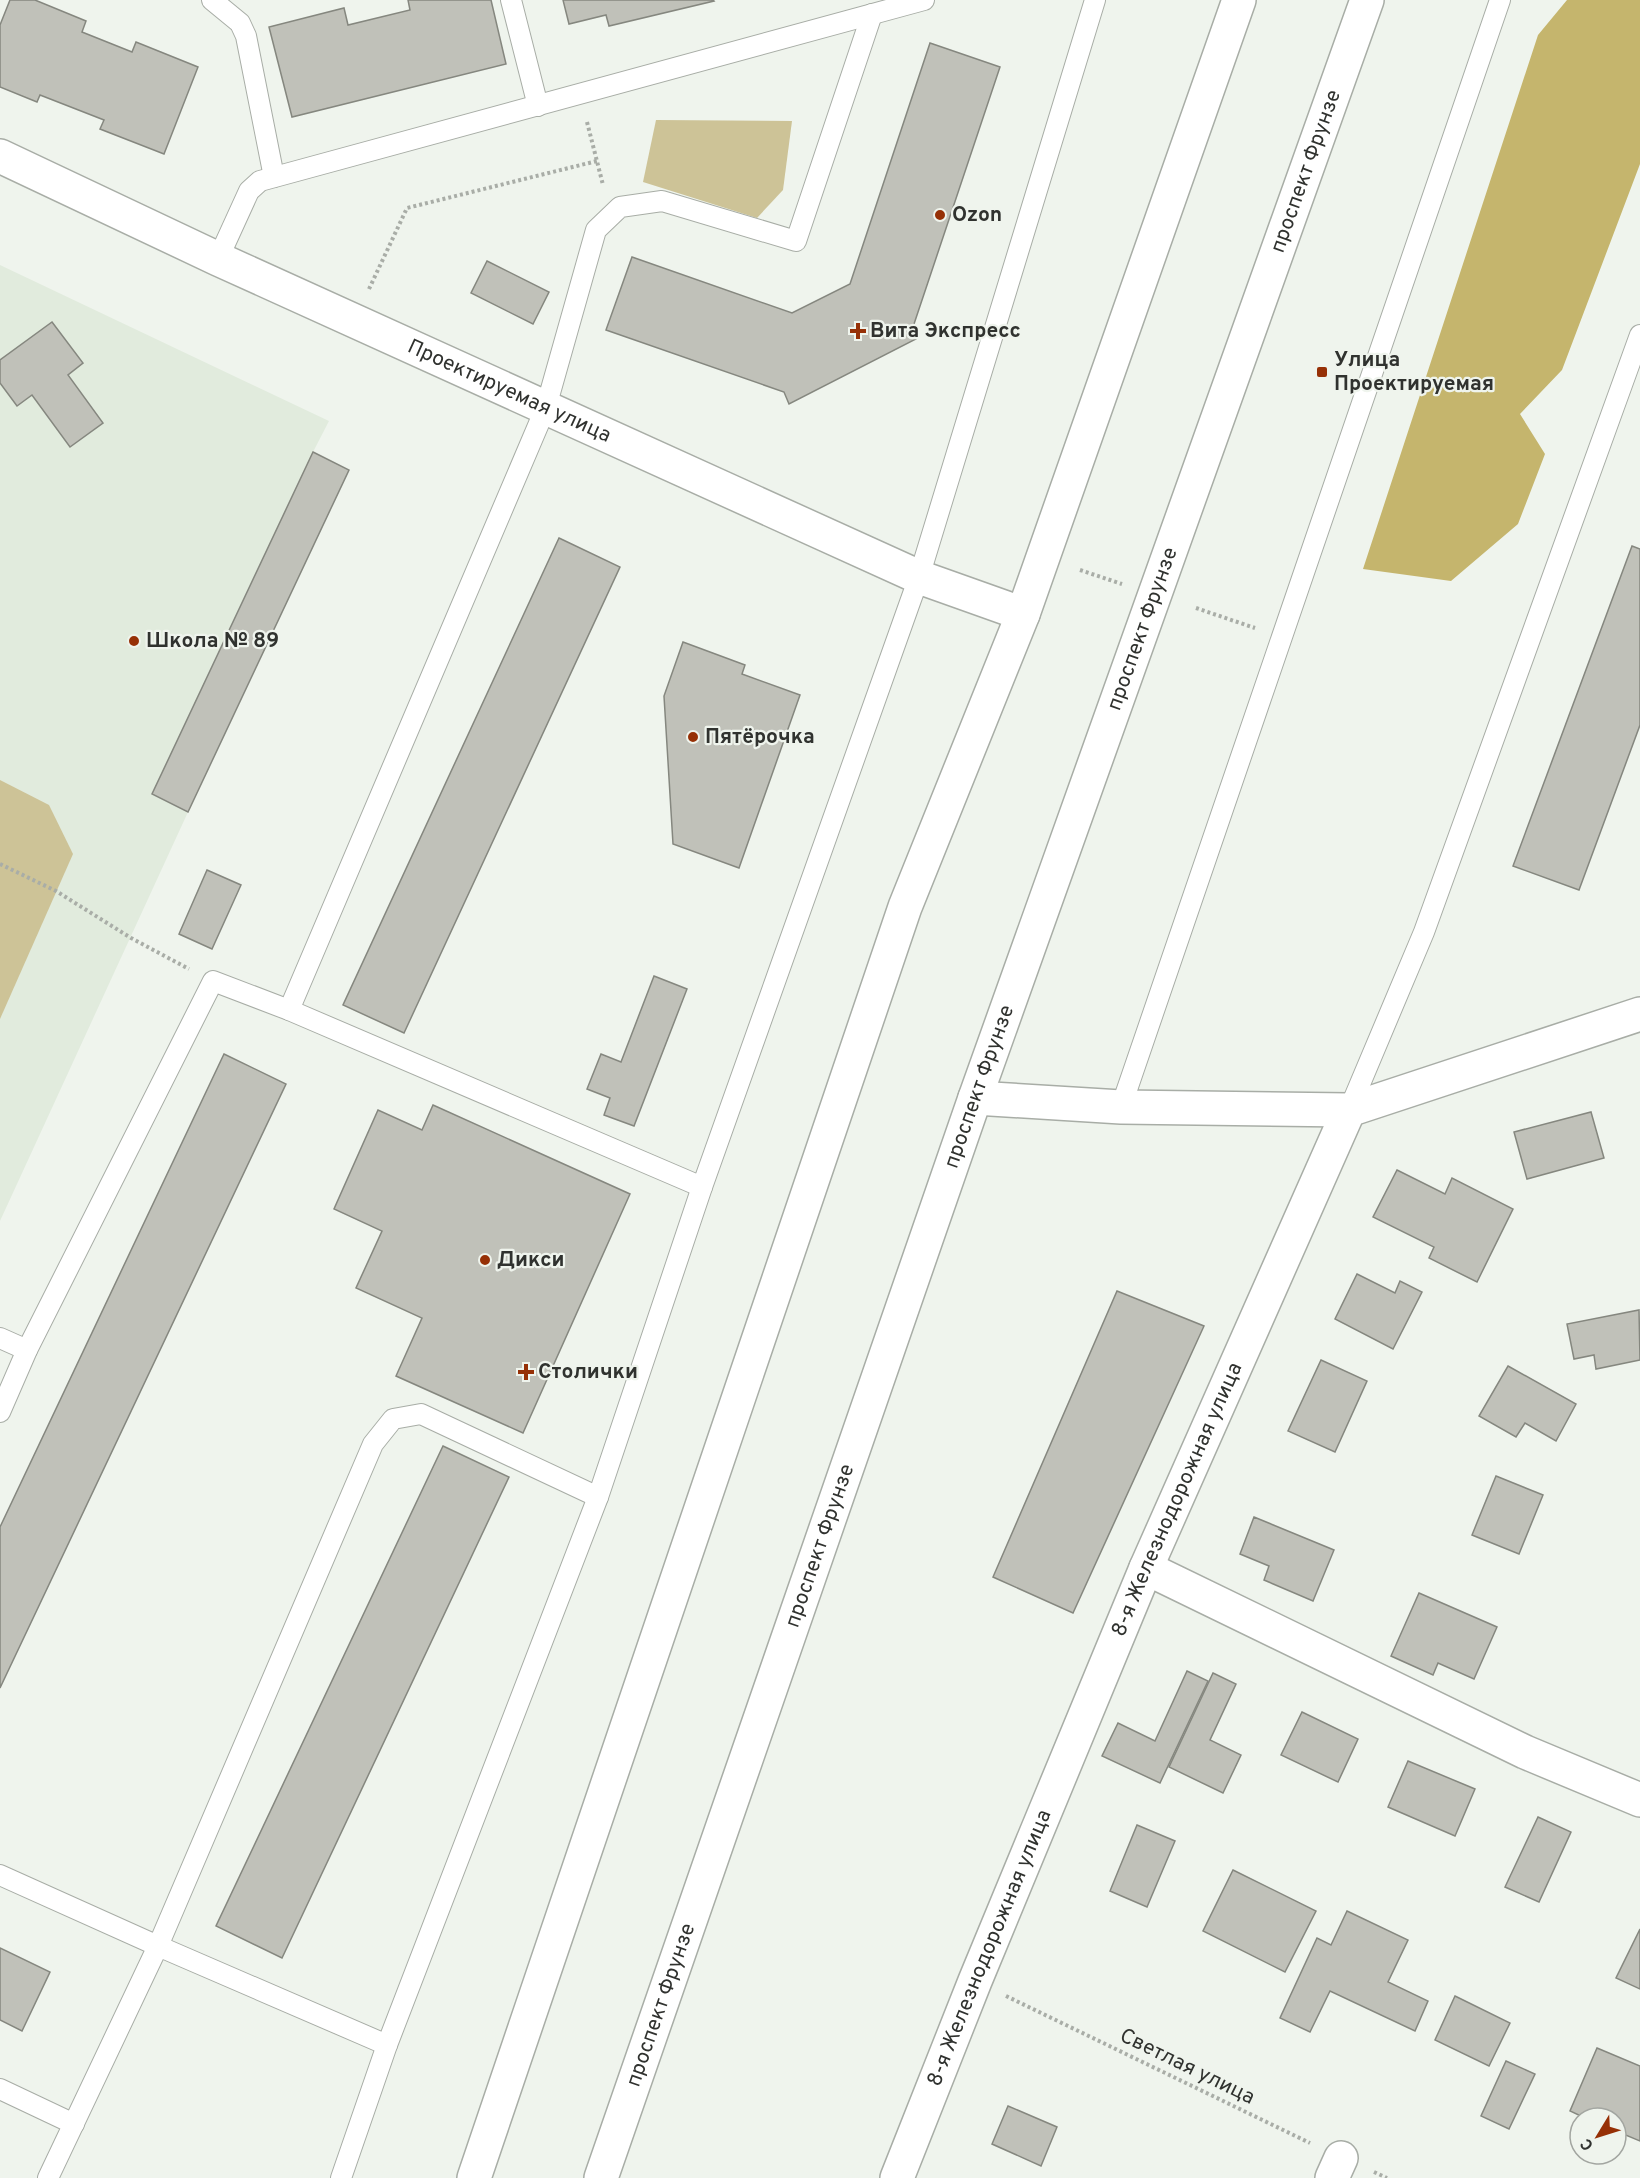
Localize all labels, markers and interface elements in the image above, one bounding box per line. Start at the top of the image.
street label: проспект Фрунзе [1264,86,1347,257]
place label: Ozon [952,202,1002,229]
marker: Ozon [933,208,947,222]
place label: Вита Экспресс [870,318,1021,345]
marker: Вита Экспресс [851,324,865,338]
street label: Проектируемая улица [403,333,615,449]
place label: Улица Проектируемая [1334,347,1494,398]
marker: Улица Проектируемая [1315,365,1329,379]
street label: проспект Фрунзе [1101,544,1184,714]
place label: Школа № 89 [146,628,279,655]
marker: Школа № 89 [127,634,141,648]
place label: Пятёрочка [705,724,815,751]
marker: Пятёрочка [686,730,700,744]
street label: проспект Фрунзе [938,1001,1021,1172]
place label: Дикси [497,1247,564,1274]
marker: Дикси [478,1253,492,1267]
street label: 8-я Железнодорожная улица [1106,1358,1249,1641]
place label: Столички [538,1359,638,1386]
marker: Столички [519,1365,533,1379]
street label: проспект Фрунзе [779,1460,861,1631]
street label: 8-я Железнодорожная улица [921,1806,1058,2090]
street label: проспект Фрунзе [620,1920,702,2091]
street label: Светлая улица [1115,2023,1259,2111]
north arrow [1568,2106,1628,2166]
text: С [1577,2134,1599,2154]

